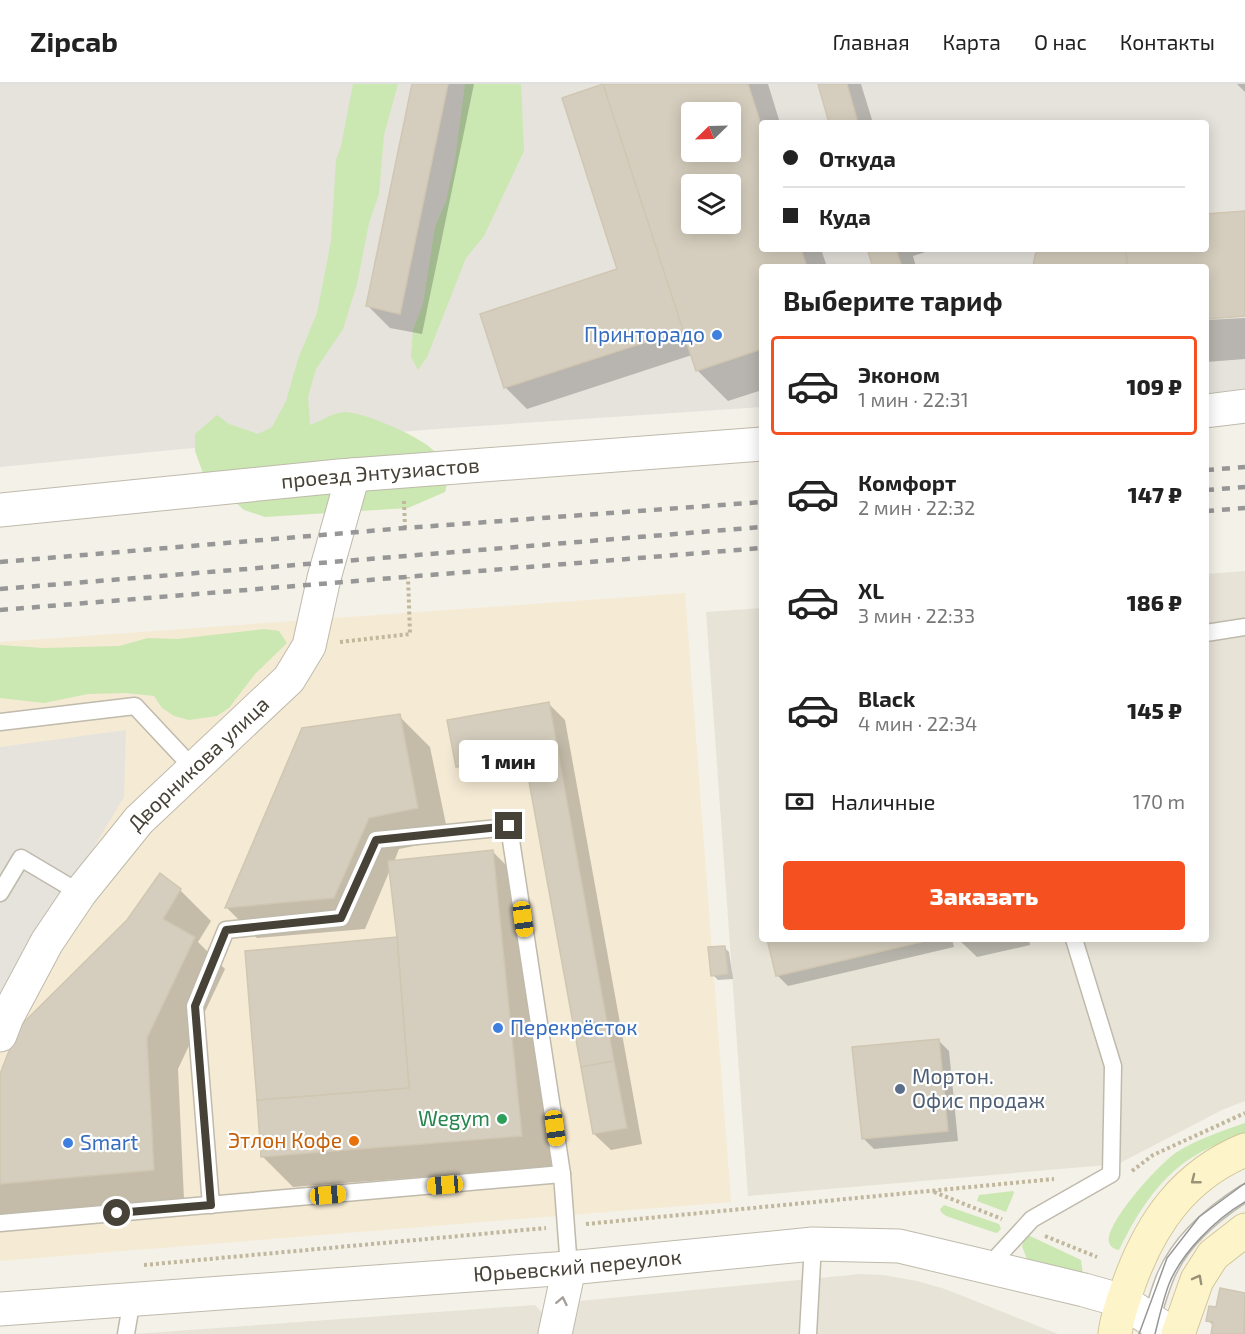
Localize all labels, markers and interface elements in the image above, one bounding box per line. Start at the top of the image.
text: Zipcab [30,24,118,58]
text: Главная [833,29,910,54]
text: Карта [943,29,1001,54]
text: О нас [1034,29,1087,54]
text: Контакты [1120,29,1215,54]
north arrow [681,102,741,162]
map controls [681,102,741,234]
text: Откуда [819,145,896,171]
button: layers [681,174,741,234]
text: Куда [819,203,871,229]
text: Выберите тариф [783,284,1003,316]
place label: Принторадо [584,321,705,346]
marker: Принторадо [710,328,724,342]
icon: car [786,359,840,413]
text: Эконом [858,361,940,387]
text: 109 ₽ [1127,373,1182,399]
text: 1 мин · 22:31 [858,387,969,411]
street label: проезд Энтузиастов [280,451,480,493]
icon: car [786,467,840,521]
text: Комфорт [858,469,956,495]
text: 147 ₽ [1128,481,1182,507]
text: 2 мин · 22:32 [858,495,975,519]
icon: car [786,575,840,629]
text: XL [858,577,884,603]
text: 186 ₽ [1127,589,1182,615]
text: 3 мин · 22:33 [858,603,975,627]
icon: car [786,683,840,737]
text: Black [858,685,915,711]
street label: Дворникова улица [121,691,273,835]
text: 145 ₽ [1127,697,1182,723]
text: 4 мин · 22:34 [858,711,977,735]
callout: 1 мин [460,739,558,781]
text: 1 мин [481,749,536,773]
icon: cash [783,785,816,818]
text: Наличные [831,788,935,814]
text: 170 m [1133,789,1185,813]
route end [495,812,522,839]
button: Заказать [783,861,1185,930]
car [512,900,534,938]
place label: Перекрёсток [510,1014,638,1039]
marker: Перекрёсток [491,1021,505,1035]
place label: Мортон. Офис продаж [912,1063,1045,1112]
marker: Мортон. Офис продаж [893,1082,907,1096]
place label: Wegym [418,1105,490,1130]
car [544,1109,566,1147]
marker: Wegym [495,1112,509,1126]
place label: Этлон Кофе [228,1127,342,1152]
place label: Smart [80,1129,138,1154]
marker: Этлон Кофе [347,1134,361,1148]
marker: Smart [61,1136,75,1150]
one-way arrow [1191,1172,1202,1183]
car [426,1174,464,1196]
car [309,1184,347,1206]
route start [103,1199,130,1226]
street label: Юрьевский переулок [472,1243,683,1286]
one-way arrow [1191,1275,1203,1286]
one-way arrow [555,1296,568,1306]

